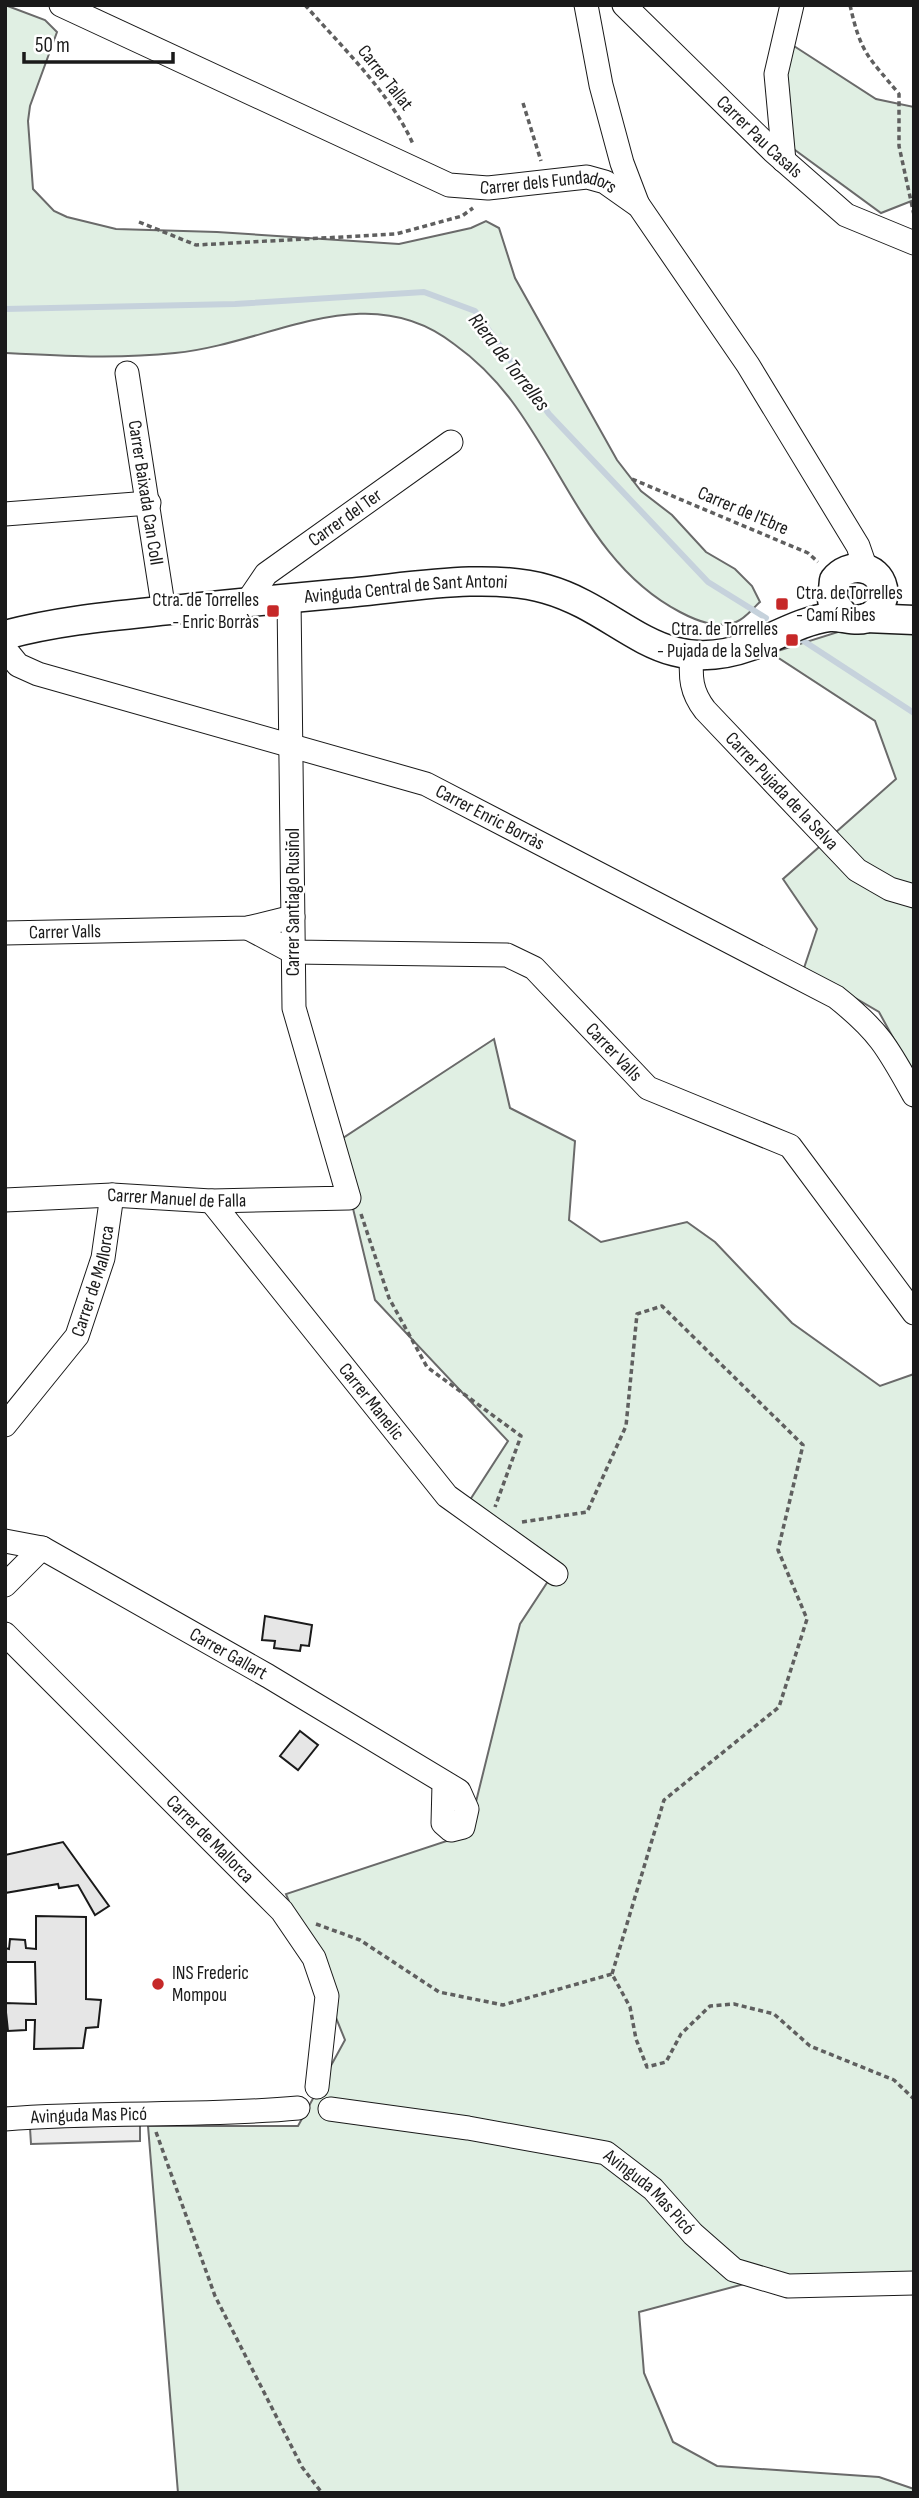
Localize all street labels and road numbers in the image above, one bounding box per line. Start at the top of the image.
street label: Carrer Tallat [352,41,418,116]
street label: Carrer Pau Casals [712,91,807,183]
street label: Carrer dels Fundadors [479,165,622,200]
street label: Carrer Baixada Can Coll [123,418,168,567]
street label: Carrer de l'Ebre [694,482,792,540]
street label: Carrer del Ter [304,483,387,552]
street label: Avinguda Central de Sant Antoni [302,570,508,608]
street label: Carrer Pujada de la Selva [721,727,843,855]
street label: Carrer Enric Borràs [432,779,549,855]
street label: Carrer Santiago Rusiñol [282,828,305,976]
street label: Carrer Valls [29,920,101,944]
street label: Carrer Valls [581,1018,647,1086]
street label: Carrer Manuel de Falla [107,1183,247,1213]
street label: Carrer de Mallorca [66,1224,119,1340]
street label: Carrer Manelic [334,1358,409,1445]
street label: Carrer Gallart [186,1623,272,1685]
street label: Carrer de Mallorca [161,1790,259,1888]
street label: Avinguda Mas Picó [29,2102,147,2129]
street label: Avinguda Mas Picó [598,2143,700,2240]

